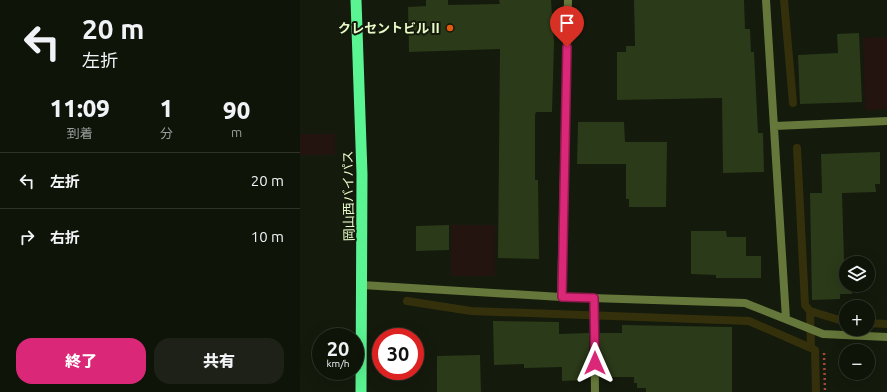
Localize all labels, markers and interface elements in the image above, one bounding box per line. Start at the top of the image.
pin [550,6,584,47]
icon: arrive [556,12,578,34]
text: 20 m [82,13,144,44]
icon: left [16,16,68,68]
place label: クレセントビルⅡ [338,21,442,35]
marker: クレセントビルⅡ [445,23,455,33]
text: 左折 [82,50,118,70]
text: 11:09 [50,95,110,122]
text: 1 [160,95,173,122]
text: 90 [223,97,250,124]
text: m [231,125,242,139]
text: 到着 [67,126,93,140]
text: 分 [160,126,173,140]
street label: 岡山西バイパス [340,151,356,241]
icon: left [16,170,38,192]
text: 20 m [251,172,284,189]
text: 左折 [50,173,80,190]
icon: right [16,226,38,248]
text: 10 m [251,228,284,245]
text: 右折 [50,229,80,246]
map controls [839,256,875,380]
button: layers [839,256,875,292]
button: + [839,300,875,336]
speed limit sign: 30 [372,328,424,380]
text: 20 [327,337,349,360]
button: 終了 [16,338,146,384]
button: 共有 [154,338,284,384]
position arrow [574,342,616,384]
button: − [839,344,875,380]
text: km/h [326,358,350,369]

